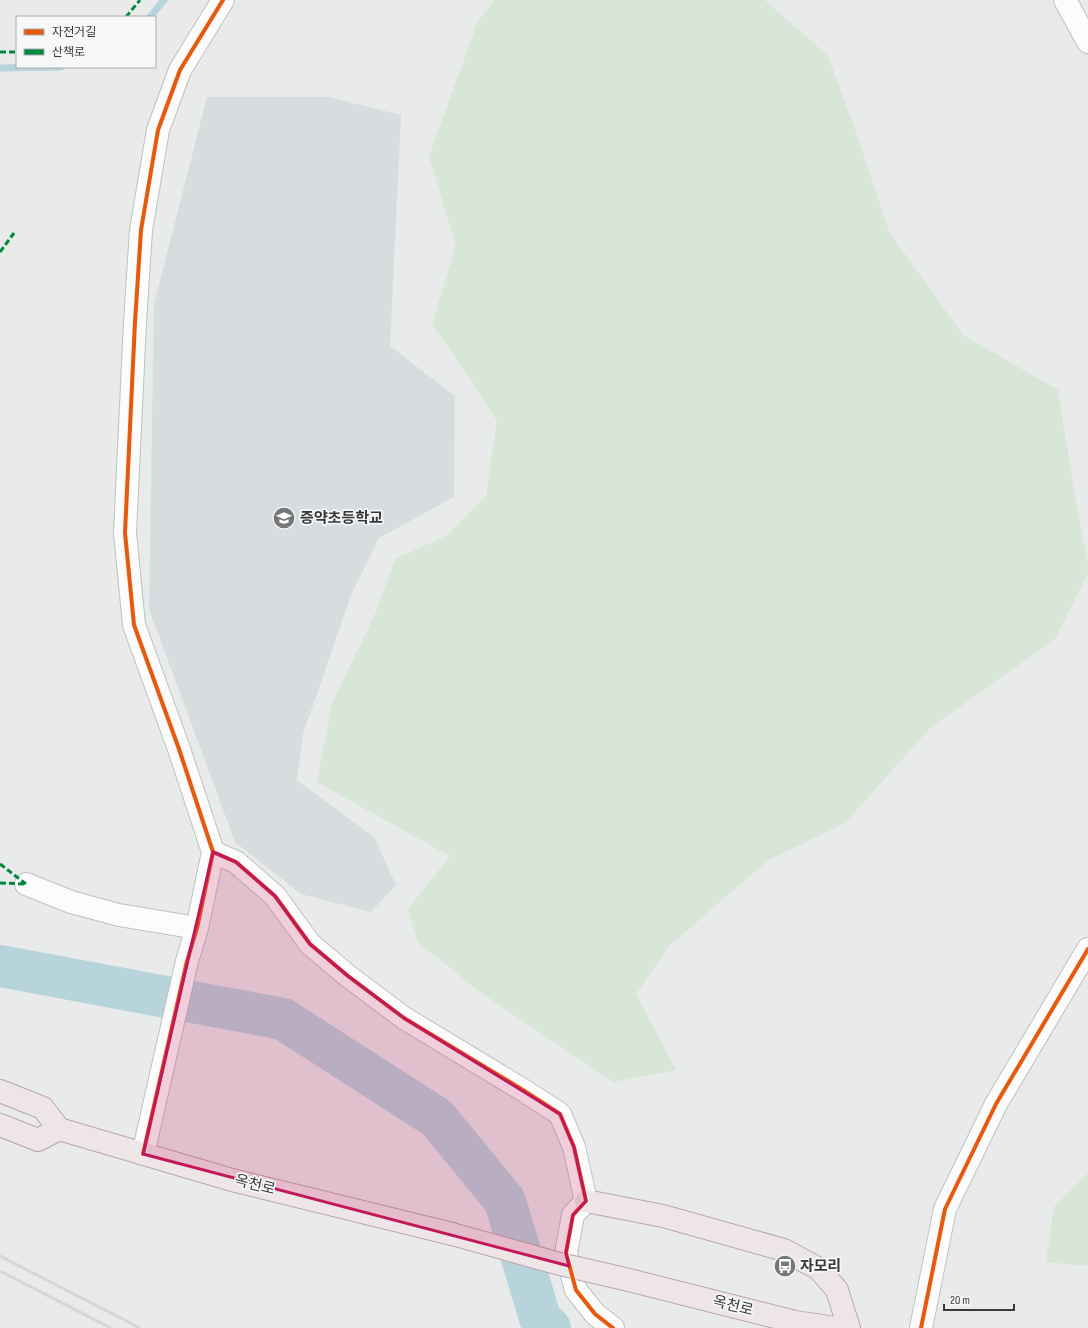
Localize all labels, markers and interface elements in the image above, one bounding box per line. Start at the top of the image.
legend [16,16,156,68]
text: 자전거길 [52,25,96,40]
text: 산책로 [52,45,85,60]
school or university icon: 증약초등학교 [271,505,297,531]
place label: 증약초등학교 [300,509,383,528]
street label: 옥천로 [233,1171,277,1199]
bus stop icon: 자모리 [772,1253,798,1279]
place label: 자모리 [800,1257,841,1276]
scale bar [944,1286,1014,1312]
street label: 옥천로 [711,1292,755,1320]
text: 20 m [950,1293,970,1308]

